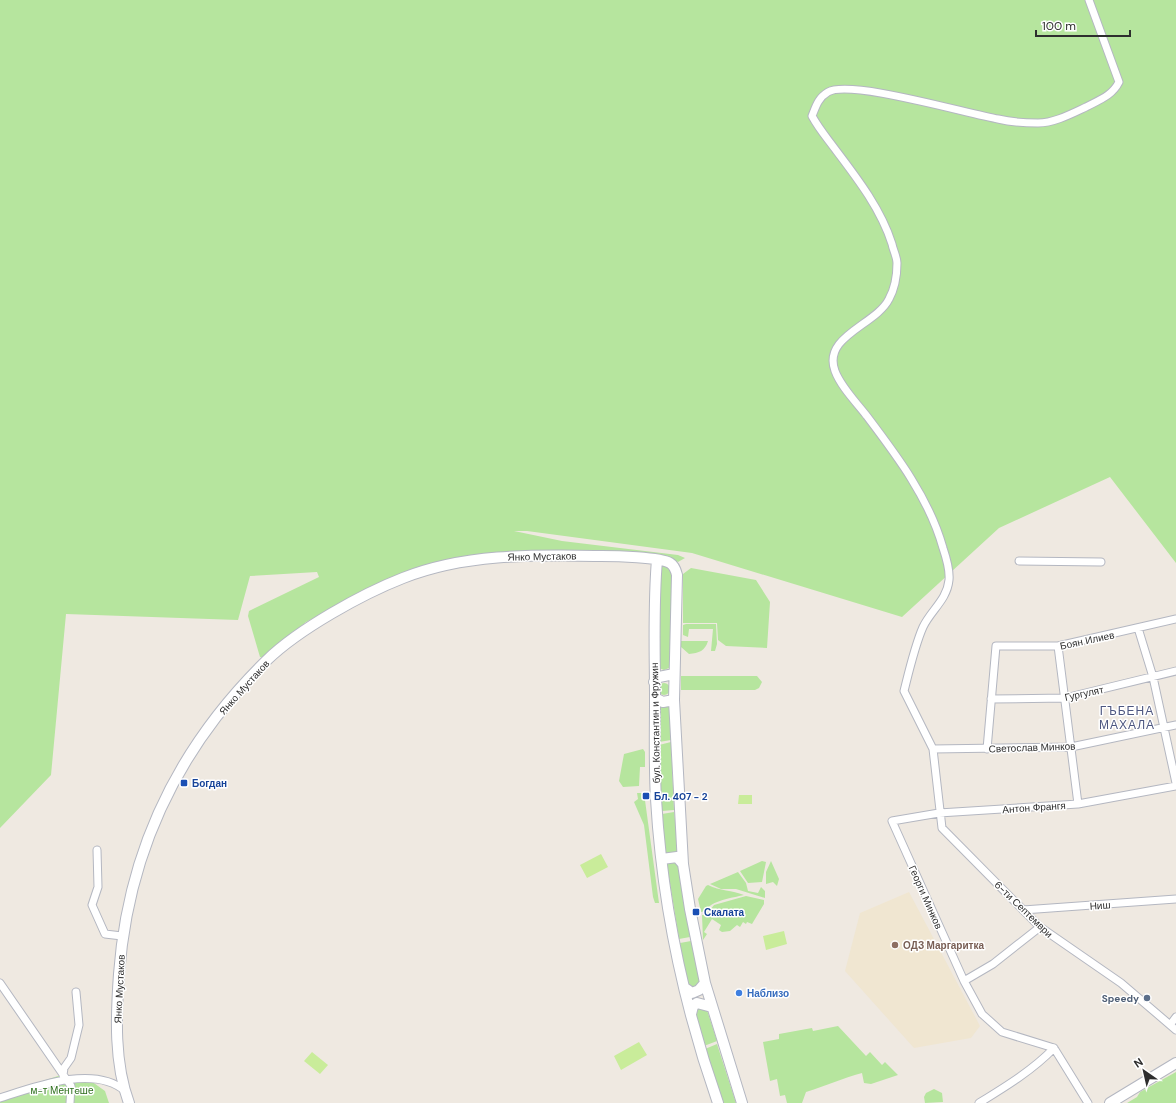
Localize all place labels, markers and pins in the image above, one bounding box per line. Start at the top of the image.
place label: Богдан [192,777,227,790]
marker: Богдан [179,778,189,788]
place label: Бл. 407 - 2 [654,790,708,803]
marker: Бл. 407 - 2 [641,791,651,801]
place label: Скалата [704,906,745,919]
marker: Скалата [691,907,701,917]
place label: ОДЗ Маргаритка [903,939,985,952]
marker: ОДЗ Маргаритка [890,940,900,950]
place label: Наблизо [747,987,789,1000]
marker: Наблизо [734,988,744,998]
place label: Speedy [1102,992,1139,1005]
marker: Speedy [1142,993,1152,1003]

